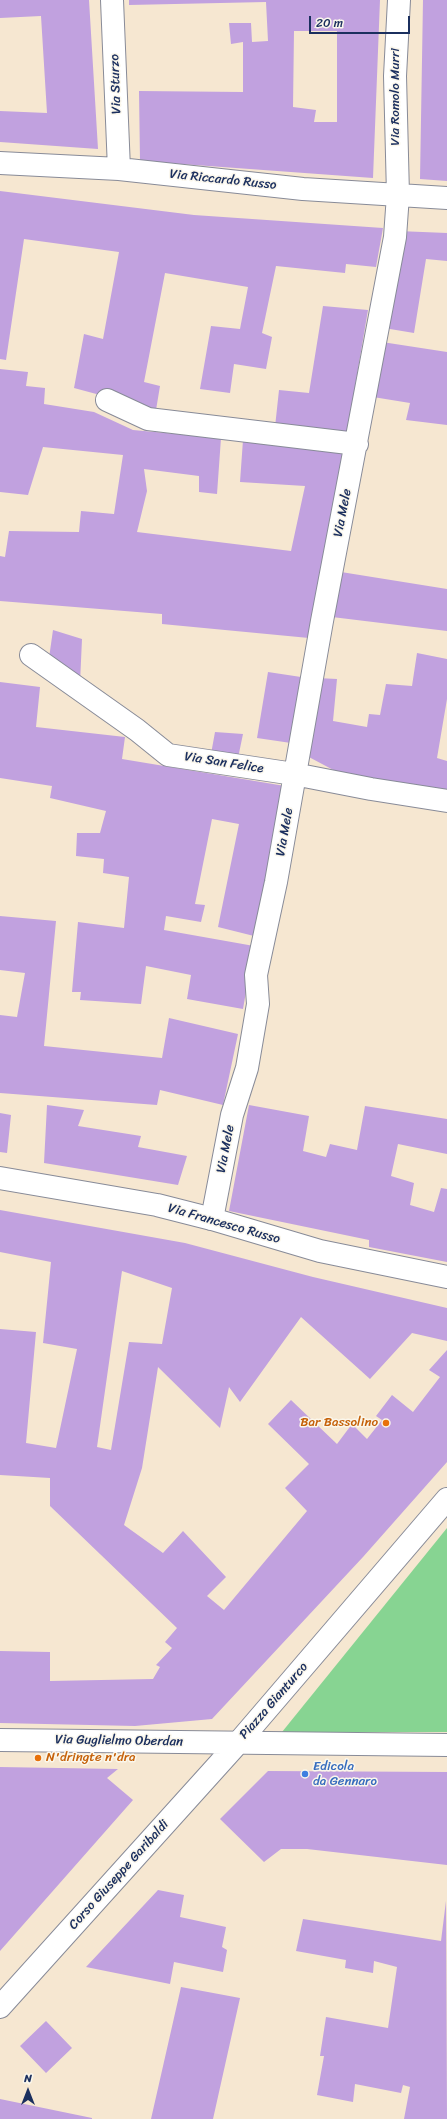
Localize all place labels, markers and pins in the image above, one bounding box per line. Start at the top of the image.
place label: Bar Bassolino [300,1415,378,1431]
marker: Bar Bassolino [381,1418,391,1428]
place label: N'dringte n'dra [46,1750,136,1766]
marker: N'dringte n'dra [33,1753,43,1763]
place label: Edicola da Gennaro [313,1759,377,1790]
marker: Edicola da Gennaro [300,1769,310,1779]

